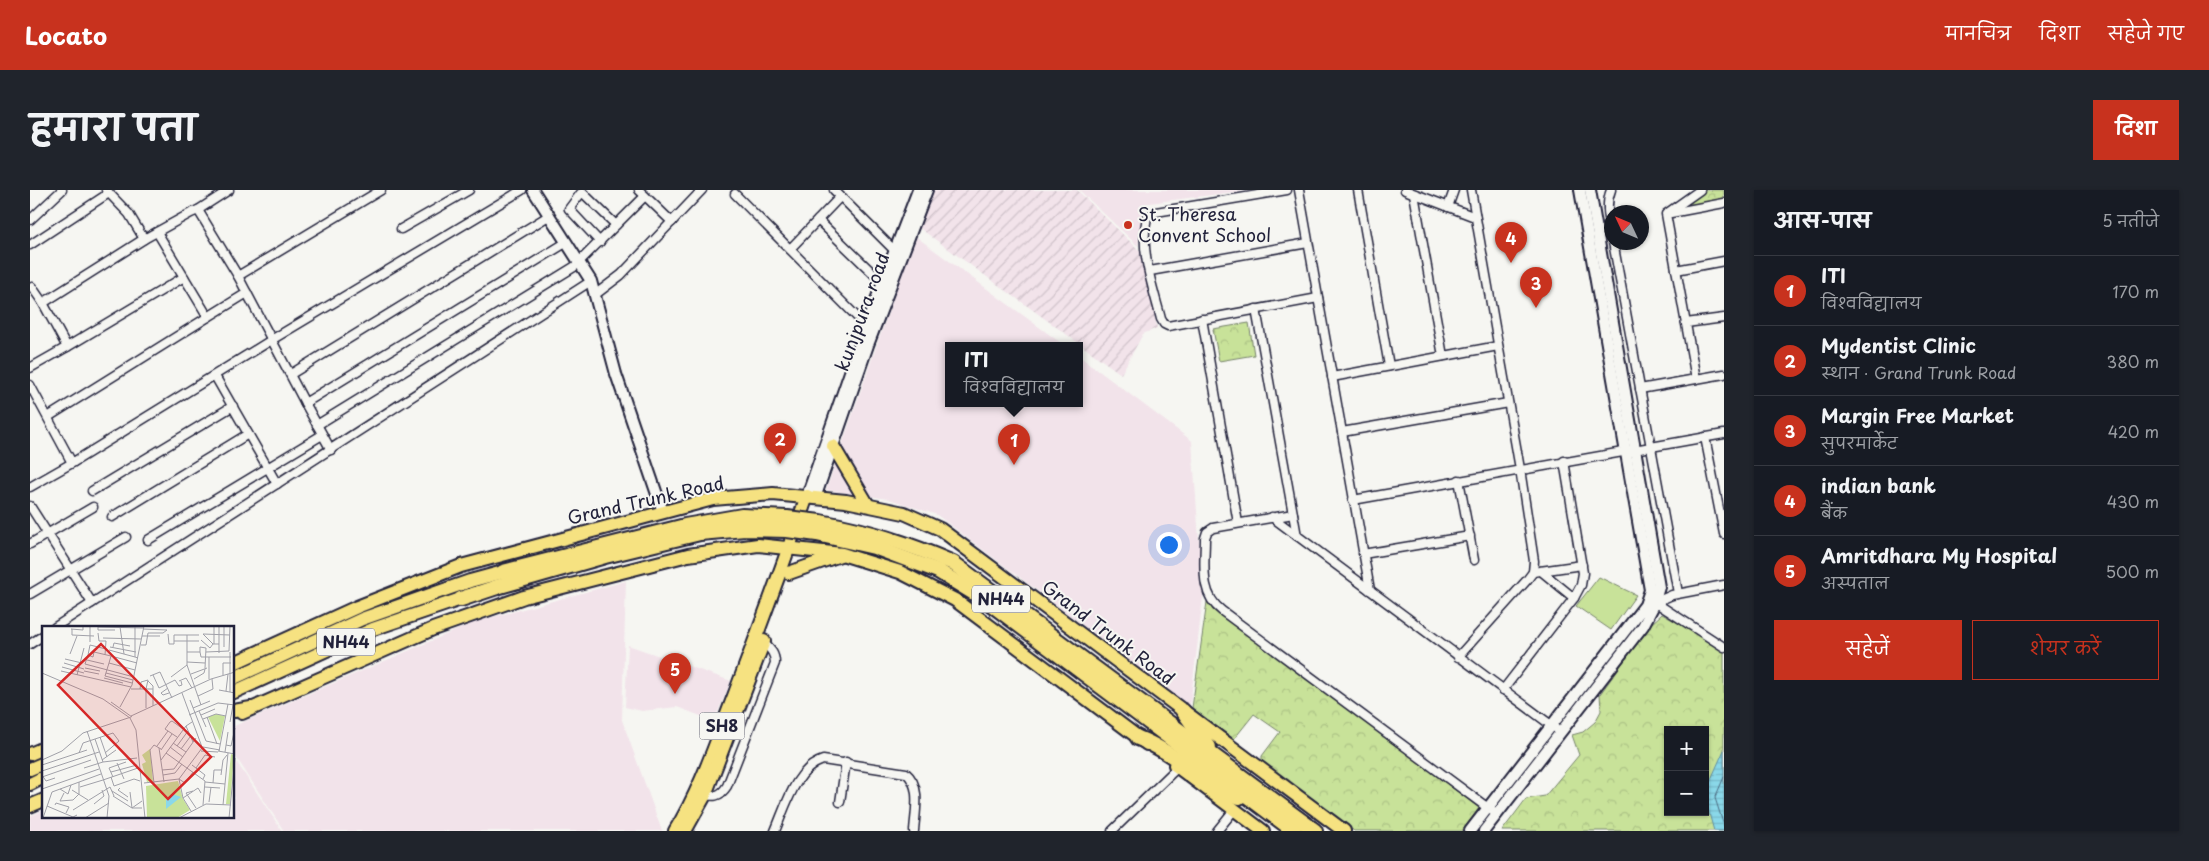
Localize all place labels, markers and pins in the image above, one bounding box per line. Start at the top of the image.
place label: St. Theresa Convent School [1138,200,1271,248]
marker: St. Theresa Convent School [1122,219,1134,231]
pin: 4 [1495,222,1527,263]
pin: 3 [1520,267,1552,308]
pin: 2 [764,423,796,464]
pin: 1 [998,424,1030,465]
pin: 5 [659,653,691,694]

